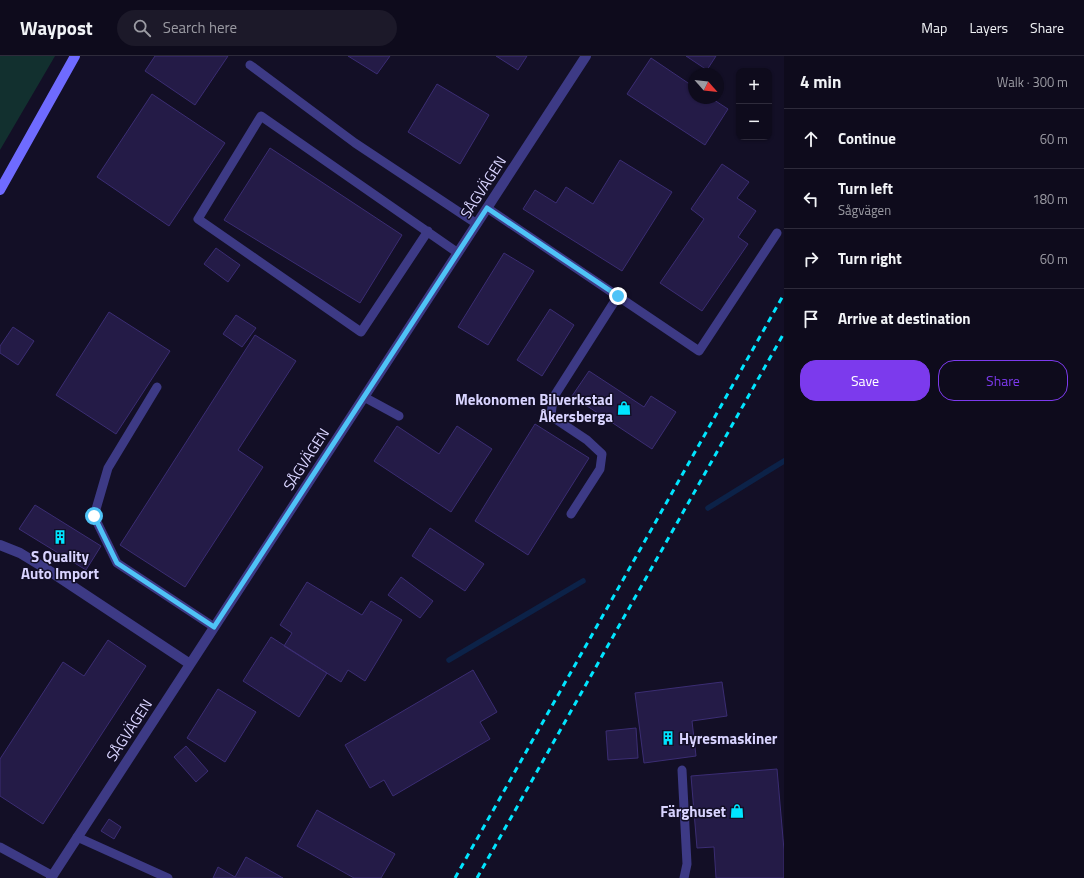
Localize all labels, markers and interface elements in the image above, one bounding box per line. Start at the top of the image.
search box [117,10,397,46]
text: Waypost [20,13,93,42]
text: Search here [163,16,237,39]
icon: search [131,17,153,39]
text: Map [921,17,947,38]
text: Layers [969,17,1008,38]
text: Share [1030,17,1064,38]
north arrow [688,68,724,104]
map controls [736,68,772,140]
button: + [736,68,772,104]
text: 4 min [800,69,841,95]
text: Walk · 300 m [997,72,1068,92]
button: − [736,104,772,140]
text: Continue [838,127,896,150]
icon: ahead [800,128,822,150]
text: 60 m [1040,129,1068,149]
street label: SÅGVÄGEN [454,151,512,223]
text: Turn left [838,177,893,200]
icon: left [800,188,822,210]
text: 180 m [1032,189,1068,209]
text: Sågvägen [838,200,891,220]
text: Turn right [838,247,902,270]
icon: right [800,248,822,270]
text: 60 m [1040,249,1068,269]
route end [609,287,627,305]
text: Arrive at destination [838,307,971,330]
icon: arrive [800,308,822,330]
button: Save [800,360,930,401]
button: Share [938,360,1068,401]
place label: Mekonomen Bilverkstad Åkersberga [455,388,613,428]
shop icon: Mekonomen Bilverkstad Åkersberga [616,400,632,416]
street label: SÅGVÄGEN [277,423,335,495]
route start [85,507,103,525]
building icon: S Quality Auto Import [52,529,68,545]
place label: S Quality Auto Import [21,545,100,585]
street label: SÅGVÄGEN [100,694,158,766]
place label: Hyresmaskiner [679,727,778,750]
building icon: Hyresmaskiner [660,730,676,746]
place label: Färghuset [660,800,727,823]
shop icon: Färghuset [729,803,745,819]

